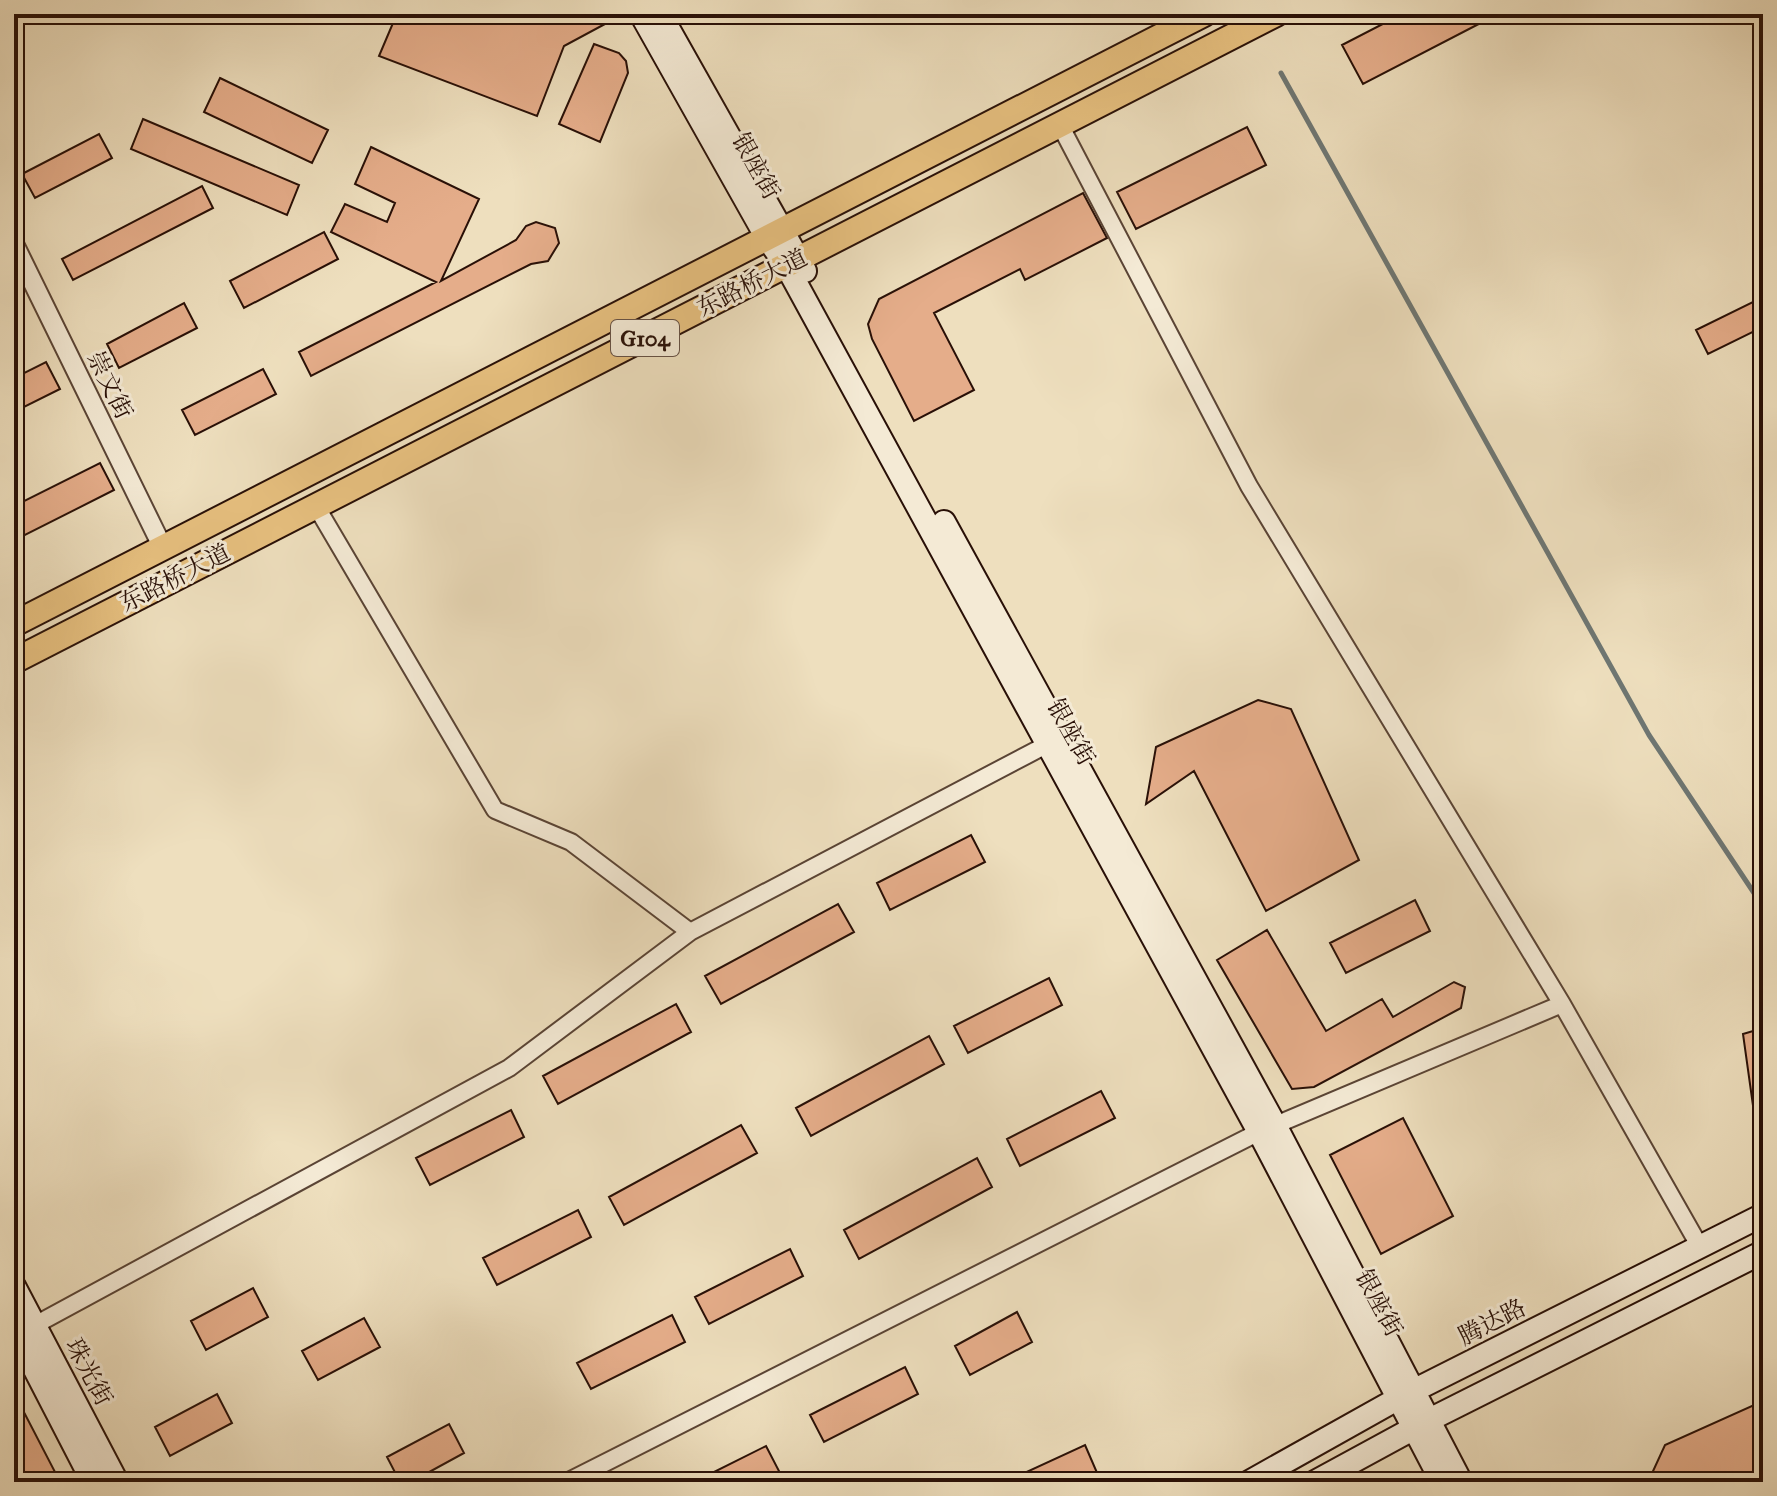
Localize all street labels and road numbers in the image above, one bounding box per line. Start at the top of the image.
street label: 银座街 [725,127,787,205]
street label: 东路桥大道 [692,242,812,324]
road number: G104 [611,320,679,356]
street label: 崇文街 [81,346,139,424]
street label: 东路桥大道 [115,537,235,619]
street label: 银座街 [1040,693,1102,771]
street label: 银座街 [1349,1264,1409,1342]
street label: 腾达路 [1453,1292,1531,1352]
street label: 珠光街 [59,1333,119,1411]

